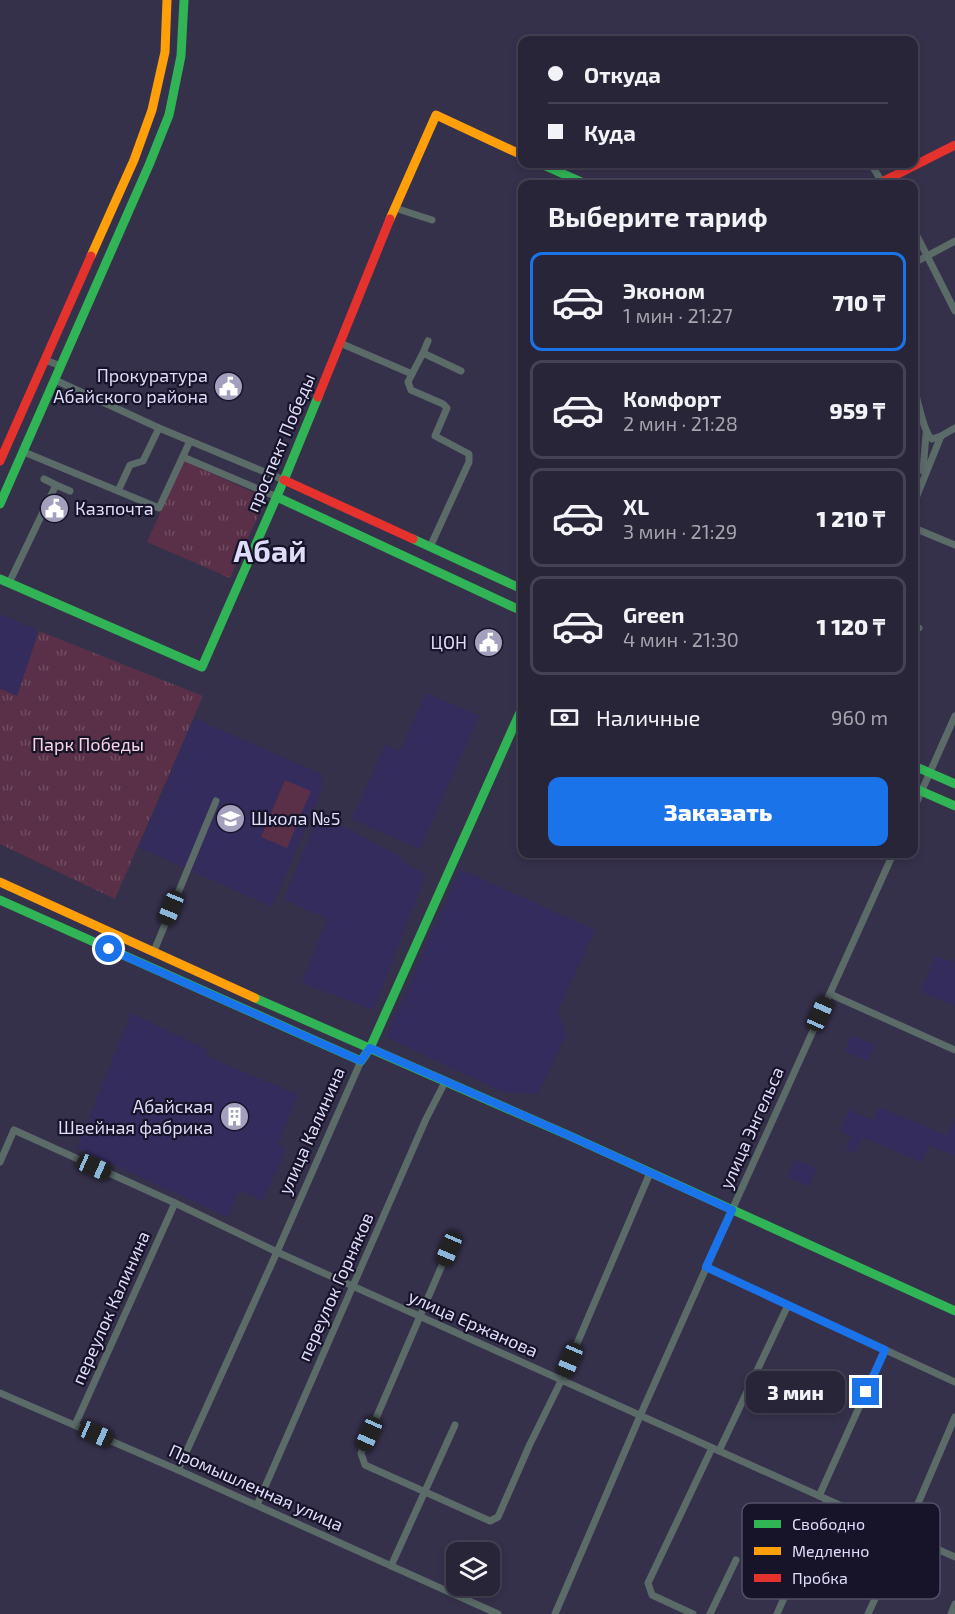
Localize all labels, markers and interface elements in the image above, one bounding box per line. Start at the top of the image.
text: Откуда [584,61,661,87]
text: Куда [584,119,636,145]
text: Выберите тариф [548,200,768,232]
icon: car [551,275,605,329]
text: Эконом [623,277,705,303]
text: 710 ₸ [832,289,885,315]
text: 1 мин · 21:27 [623,303,733,327]
place label: Прокуратура Абайского района [53,364,208,407]
public building icon: Прокуратура Абайского района [213,370,245,402]
street label: проспект Победы [241,370,319,515]
icon: car [551,383,605,437]
text: Комфорт [623,385,721,411]
text: 959 ₸ [830,397,885,423]
text: 2 мин · 21:28 [623,411,738,435]
icon: car [551,491,605,545]
public building icon: Казпочта [38,493,70,525]
text: XL [623,493,649,519]
place label: Казпочта [75,497,154,519]
text: 1 210 ₸ [817,505,885,531]
text: 3 мин · 21:29 [623,519,737,543]
district label: Абай [234,532,306,568]
icon: car [551,599,605,653]
text: Green [623,601,685,627]
text: 1 120 ₸ [817,613,885,639]
public building icon: ЦОН [472,627,504,659]
text: 4 мин · 21:30 [623,627,739,651]
place label: ЦОН [431,631,467,653]
icon: cash [548,701,581,734]
text: Наличные [596,704,700,730]
text: 960 m [831,705,888,729]
park label: Парк Победы [32,733,144,755]
button: Заказать [548,777,888,846]
school or university icon: Школа №5 [214,803,246,835]
place label: Школа №5 [251,807,340,829]
car [156,888,186,928]
route start [95,935,122,962]
car [804,994,836,1034]
street label: улица Калинина [273,1063,349,1198]
street label: улица Энгельса [714,1063,788,1192]
place label: Абайская Швейная фабрика [58,1095,213,1138]
building icon: Абайская Швейная фабрика [218,1101,250,1133]
car [74,1151,114,1183]
street label: переулок Горняков [292,1209,378,1364]
street label: переулок Калинина [66,1227,154,1388]
car [434,1229,464,1269]
street label: улица Ержанова [405,1285,542,1362]
car [555,1340,585,1380]
callout: 3 мин [746,1371,845,1413]
route end [852,1378,879,1405]
text: 3 мин [767,1380,824,1404]
car [353,1414,385,1454]
car [76,1418,116,1450]
street label: Промышленная улица [166,1439,347,1535]
legend [742,1503,940,1599]
text: Свободно [792,1514,865,1533]
text: Медленно [792,1541,869,1560]
map controls [446,1542,500,1596]
button: layers [446,1542,500,1596]
text: Пробка [792,1568,848,1587]

